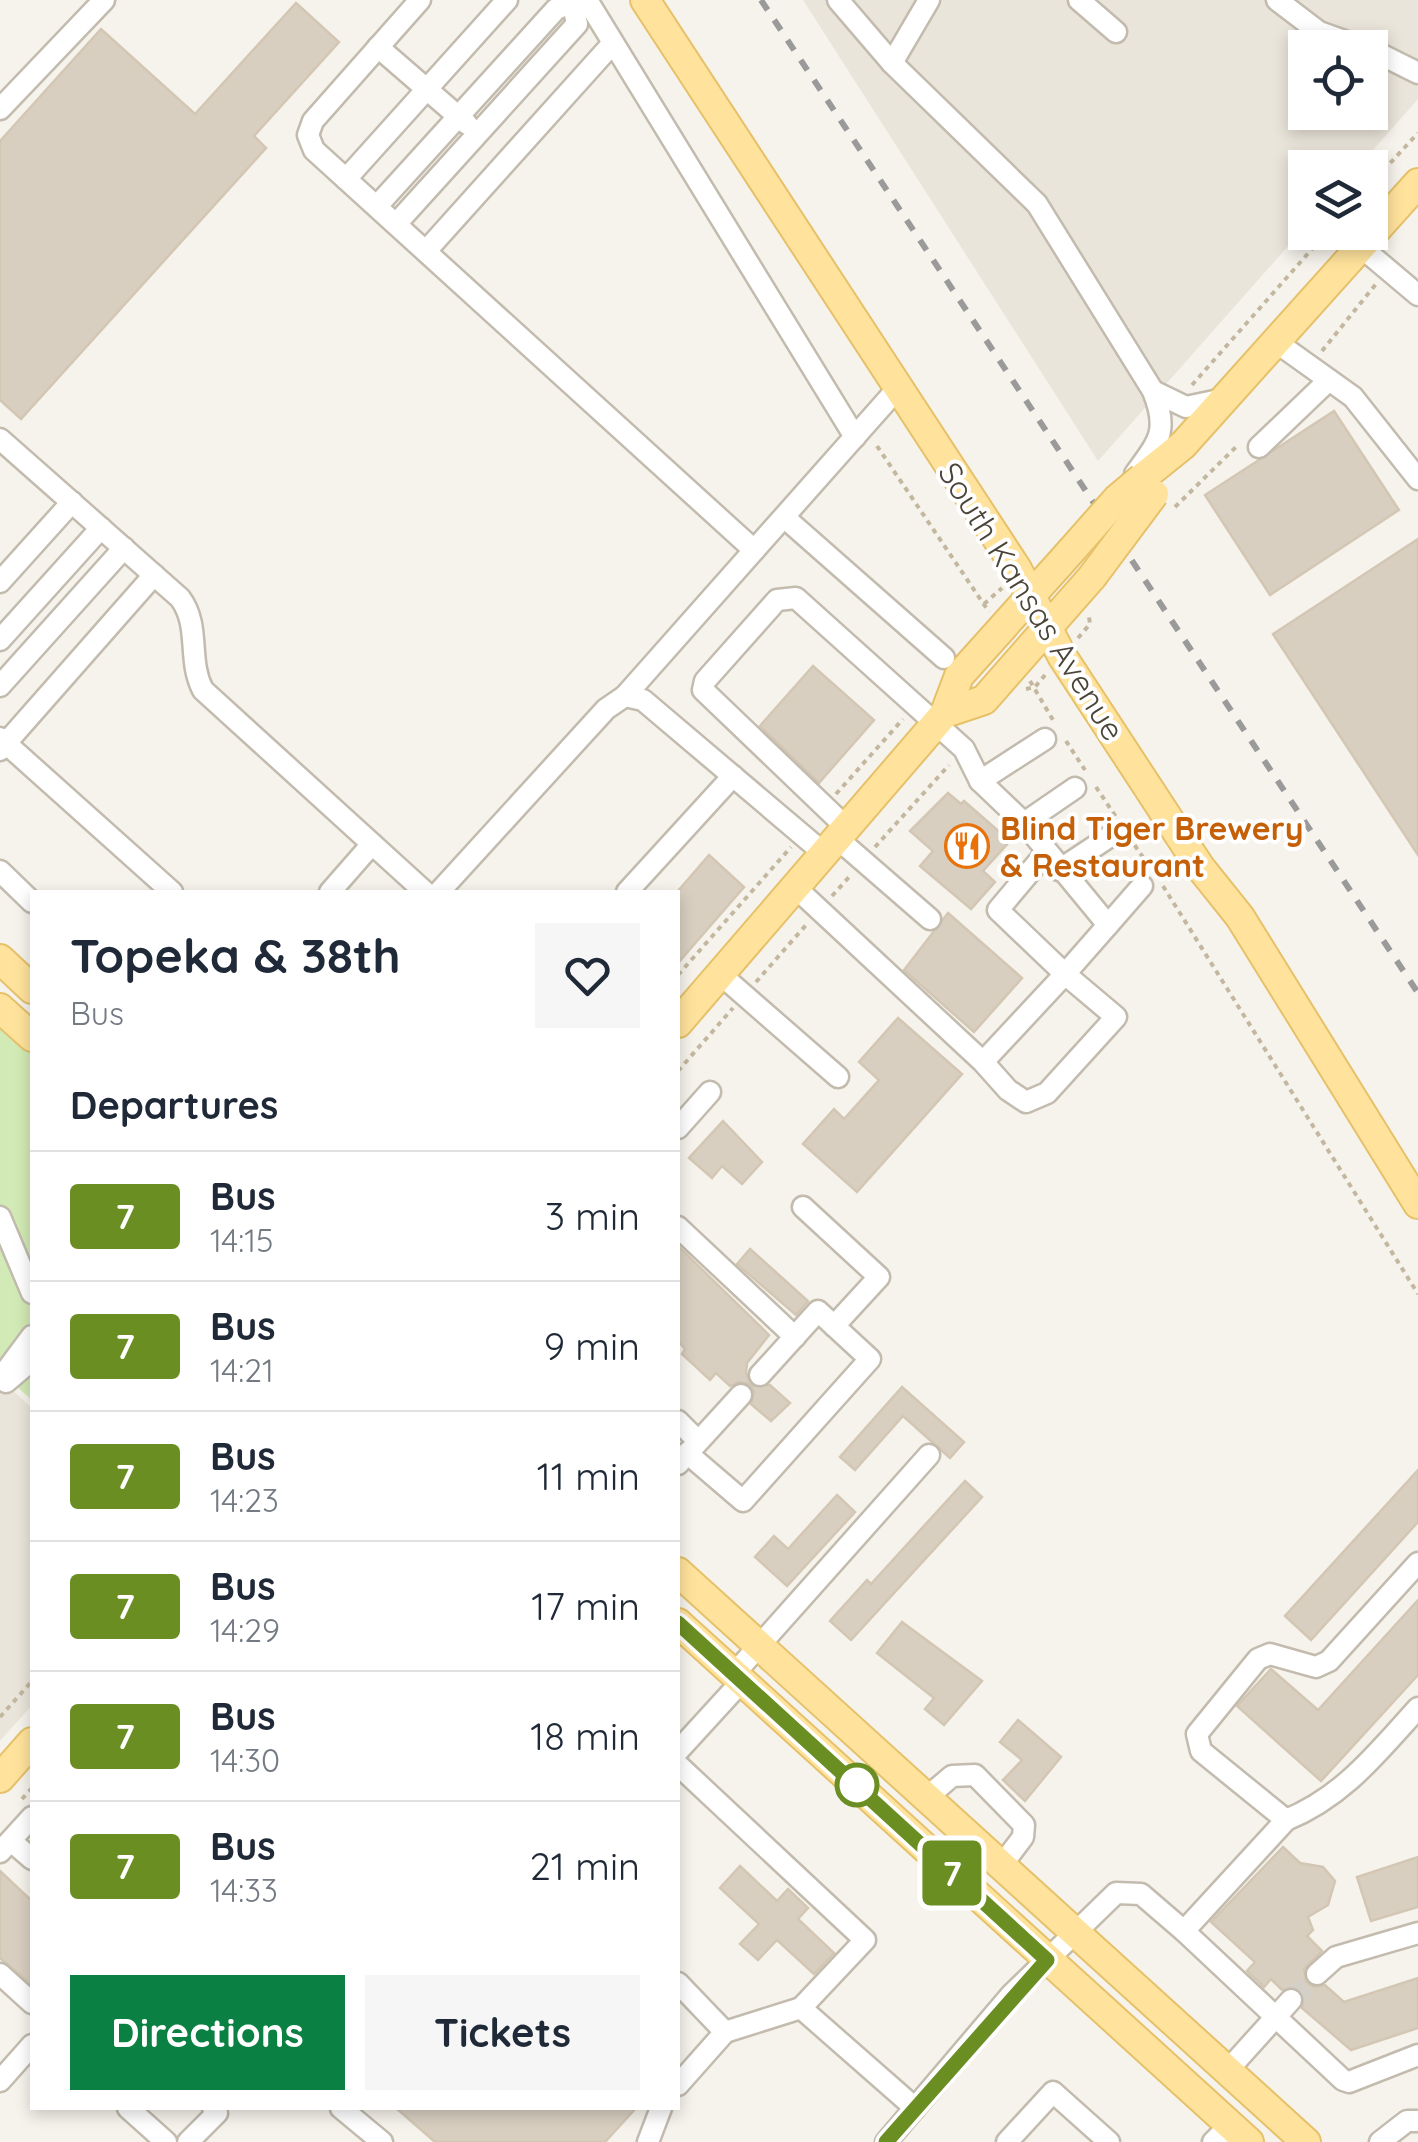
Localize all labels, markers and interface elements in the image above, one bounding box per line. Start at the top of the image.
map controls [1288,30,1388,250]
button: locate [1288,30,1388,130]
button: layers [1288,150,1388,250]
street label: South Kansas Avenue [930,454,1134,748]
place label: Blind Tiger Brewery & Restaurant [1000,808,1303,885]
restaurant icon: Blind Tiger Brewery & Restaurant [944,823,990,869]
button: heart [535,923,640,1028]
text: Topeka & 38th [70,925,401,985]
text: Bus [70,993,124,1033]
text: Departures [70,1081,278,1129]
text: Bus [210,1172,276,1220]
text: 3 min [545,1192,640,1240]
text: 7 [115,1194,135,1238]
text: 14:15 [210,1220,274,1260]
text: Bus [210,1302,276,1350]
text: 9 min [544,1322,640,1370]
text: 7 [115,1324,135,1368]
text: 14:21 [210,1350,274,1390]
text: Bus [210,1432,276,1480]
text: 11 min [537,1452,640,1500]
text: 7 [115,1454,135,1498]
text: 14:23 [210,1480,279,1520]
text: Bus [210,1562,276,1610]
text: 17 min [531,1582,640,1630]
text: 7 [115,1584,135,1628]
text: 14:29 [210,1610,280,1650]
text: Bus [210,1692,276,1740]
text: 18 min [530,1712,640,1760]
text: 7 [115,1714,135,1758]
text: 14:30 [210,1740,280,1780]
unlabelled marker [836,1764,878,1806]
text: Bus [210,1822,276,1870]
line badge: 7 [920,1840,984,1906]
text: 21 min [530,1842,640,1890]
text: 7 [115,1844,135,1888]
text: 7 [942,1851,962,1895]
text: 14:33 [210,1870,278,1910]
button: Directions [70,1975,345,2090]
button: Tickets [365,1975,640,2090]

